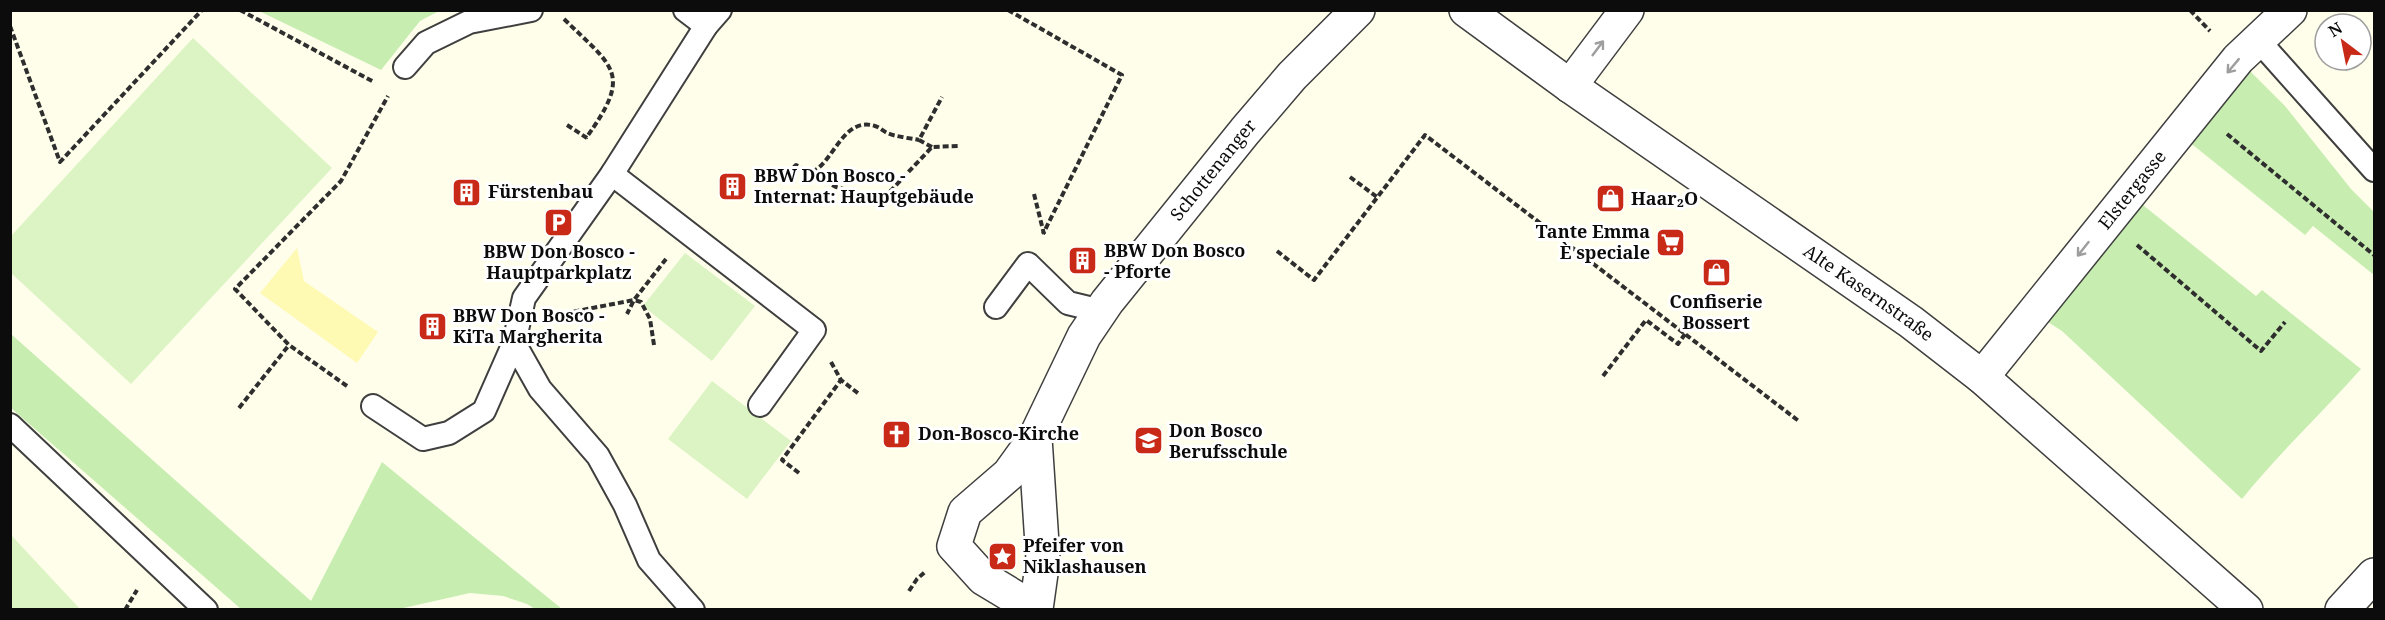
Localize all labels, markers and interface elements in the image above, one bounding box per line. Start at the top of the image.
north arrow [2313,12,2373,72]
text: N [2324,16,2347,42]
one-way arrow [1592,41,1605,57]
one-way arrow [2226,58,2239,74]
street label: Schottenanger [1164,113,1261,225]
street label: Elstergasse [2093,145,2171,234]
place label: BBW Don Bosco - Internat: Hauptgebäude [754,163,974,208]
building icon: BBW Don Bosco - Internat: Hauptgebäude [717,170,749,202]
building icon: Fürstenbau [451,176,483,208]
place label: Fürstenbau [488,179,593,203]
shop icon: Haar₂O [1594,183,1626,215]
place label: Haar₂O [1631,186,1698,210]
parking icon: BBW Don Bosco - Hauptparkplatz [543,207,575,239]
place label: Tante Emma È speciale [1536,219,1650,264]
supermarket icon: Tante Emma È speciale [1655,226,1687,258]
place label: BBW Don Bosco - Pforte [1104,238,1245,283]
street label: Alte Kasernstraße [1799,238,1939,346]
place label: BBW Don Bosco - Hauptparkplatz [483,239,635,284]
one-way arrow [2077,241,2089,257]
building icon: BBW Don Bosco - Pforte [1067,245,1099,277]
shop icon: Confiserie Bossert [1700,257,1732,289]
place label: Confiserie Bossert [1669,289,1763,334]
place label: BBW Don Bosco - KiTa Margherita [453,303,605,348]
building icon: BBW Don Bosco - KiTa Margherita [416,310,448,342]
church icon: Don-Bosco-Kirche [881,418,913,450]
place label: Don Bosco Berufsschule [1169,418,1288,463]
place label: Don-Bosco-Kirche [918,421,1079,445]
school or university icon: Don Bosco Berufsschule [1132,425,1164,457]
place label: Pfeifer von Niklashausen [1023,533,1147,578]
place icon: Pfeifer von Niklashausen [986,540,1018,572]

